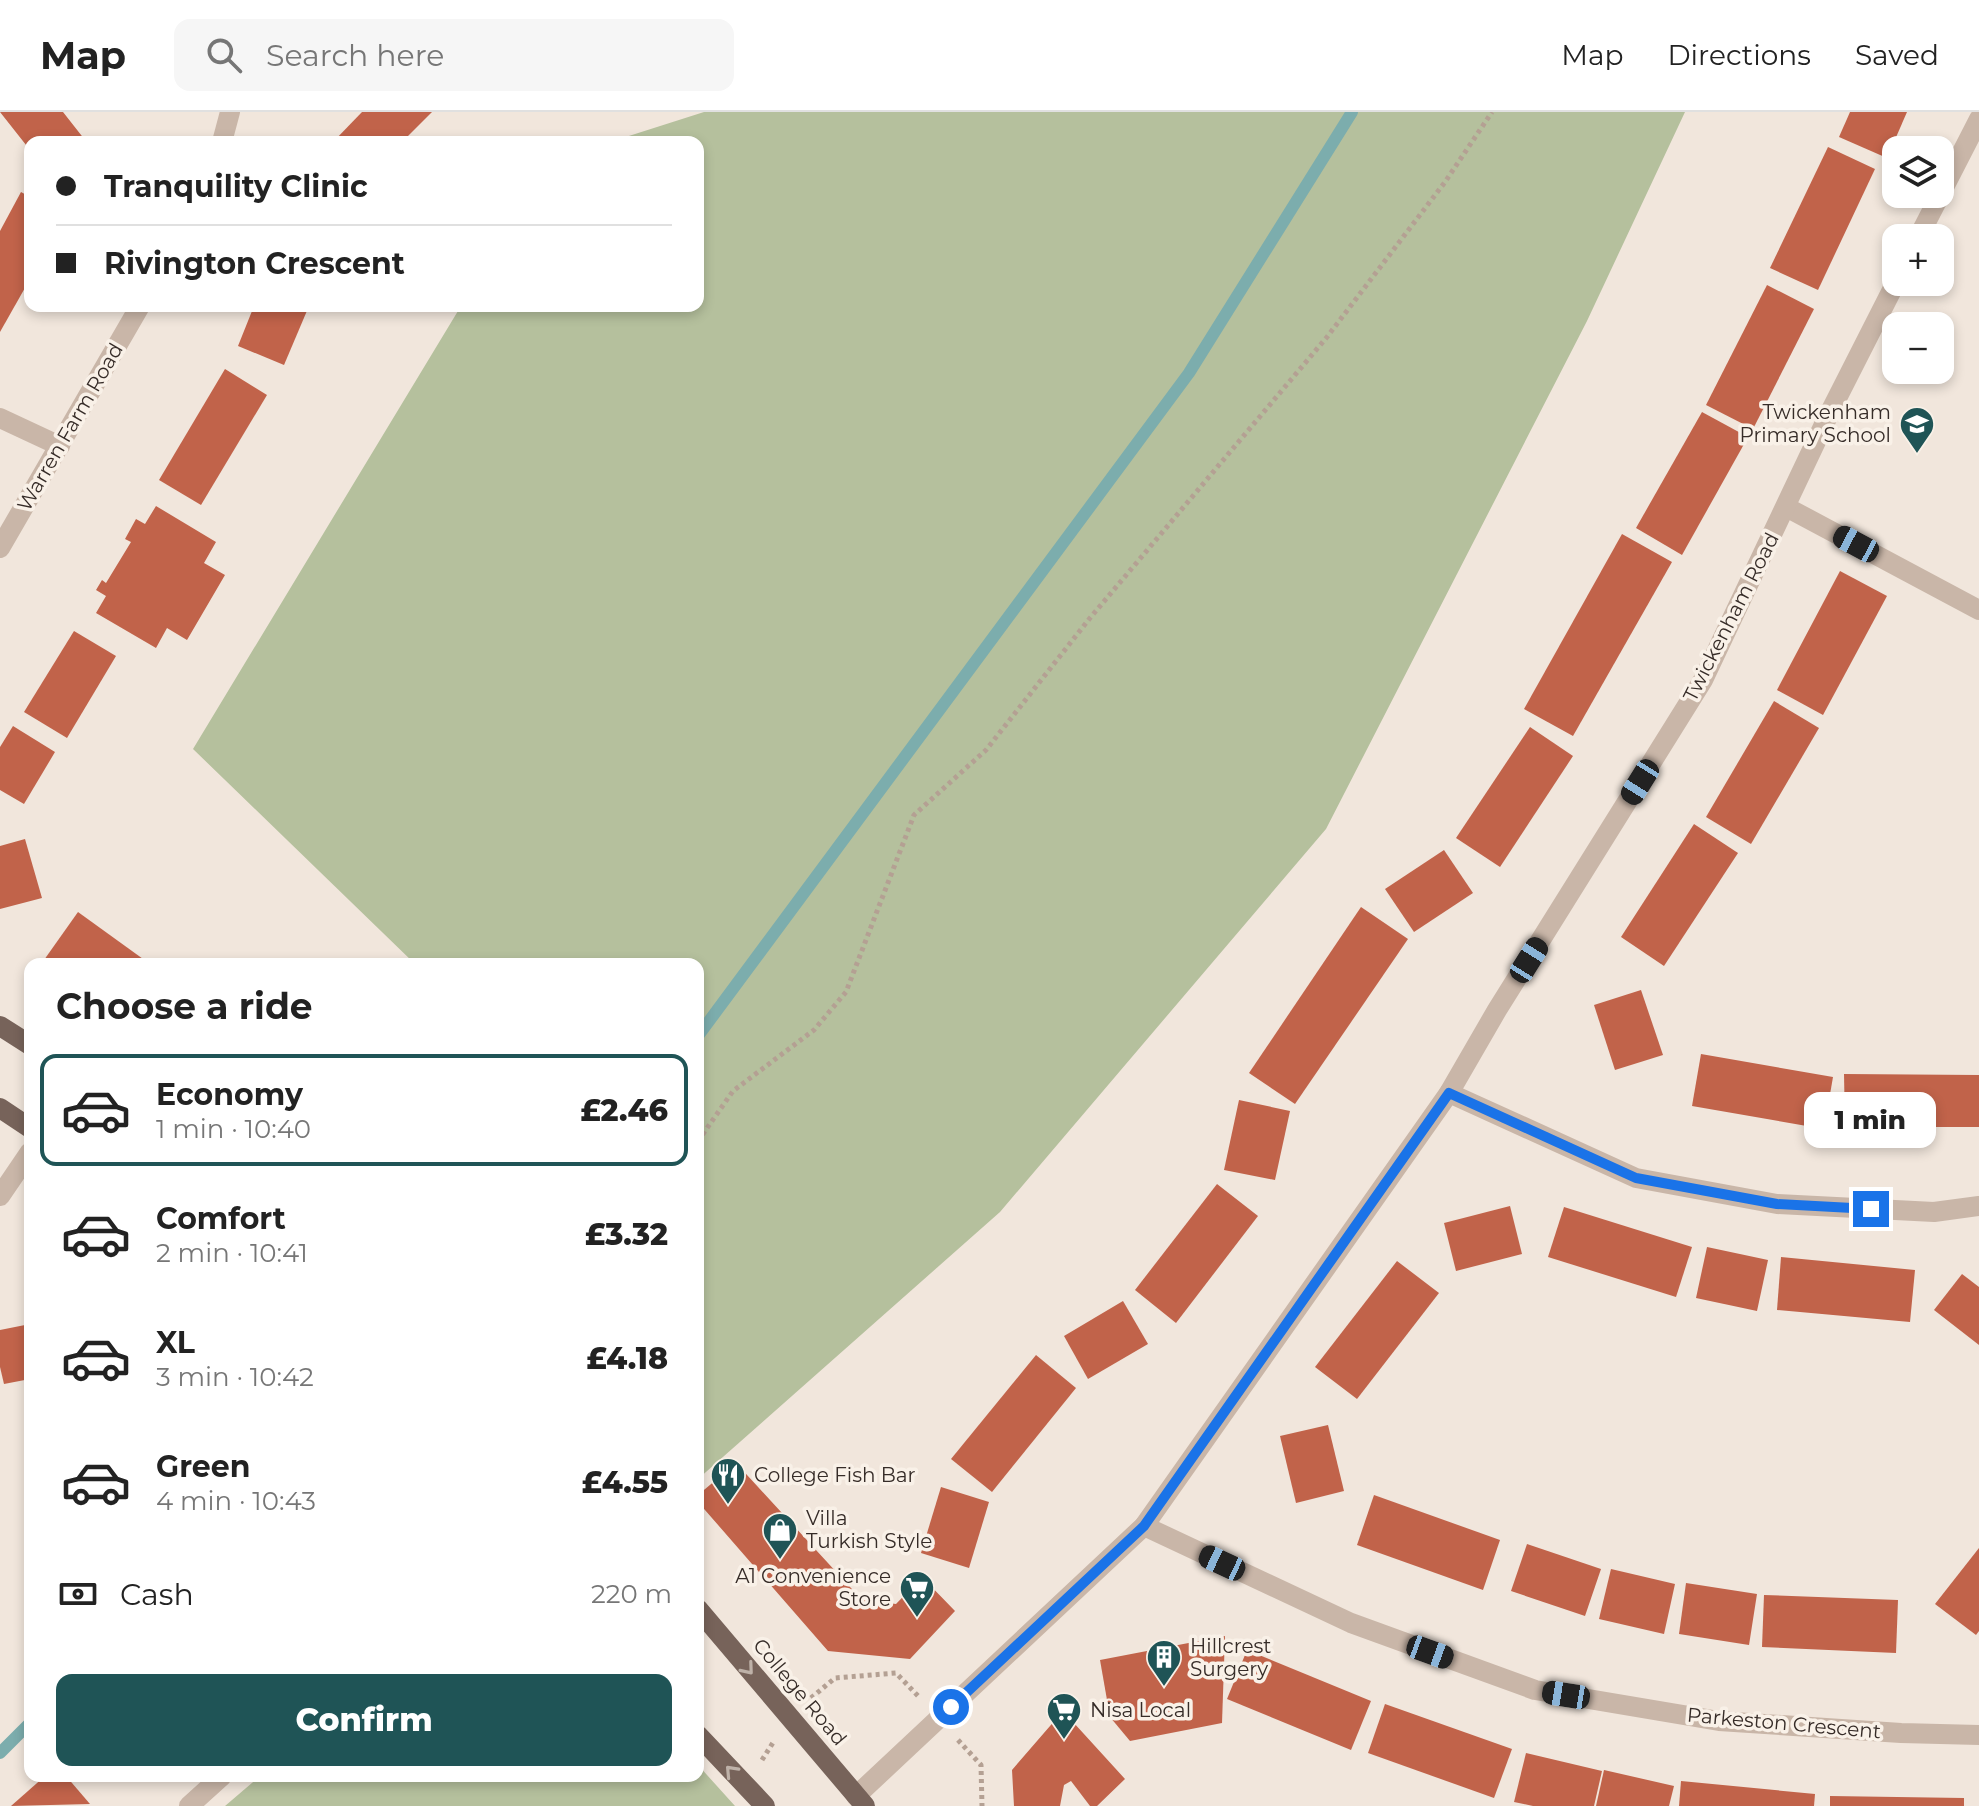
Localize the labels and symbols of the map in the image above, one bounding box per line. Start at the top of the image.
street label: Warren Farm Road [12,339,128,515]
place label: Twickenham Primary School [1739,400,1891,447]
school or university icon: Twickenham Primary School [1898,405,1936,455]
car [1829,522,1883,566]
street label: Twickenham Road [1678,529,1784,705]
car [1617,755,1663,809]
car [1506,933,1552,987]
callout: 1 min [1805,1093,1937,1149]
route end [1853,1191,1889,1227]
restaurant icon: College Fish Bar [709,1456,747,1506]
place label: College Fish Bar [754,1463,916,1487]
place label: Villa Turkish Style [806,1506,932,1553]
shop icon: Villa Turkish Style [761,1511,799,1561]
car [1195,1542,1249,1584]
place label: A1 Convenience Store [735,1564,891,1611]
supermarket icon: A1 Convenience Store [898,1569,936,1619]
car [1403,1633,1457,1671]
street label: College Road [748,1634,852,1750]
place label: Hillcrest Surgery [1190,1634,1271,1681]
building icon: Hillcrest Surgery [1145,1638,1183,1688]
one-way arrow [738,1659,753,1674]
car [1540,1679,1592,1711]
route start [933,1689,969,1725]
supermarket icon: Nisa Local [1045,1691,1083,1741]
place label: Nisa Local [1090,1698,1191,1722]
street label: Parkeston Crescent [1686,1703,1882,1743]
one-way arrow [727,1765,741,1780]

